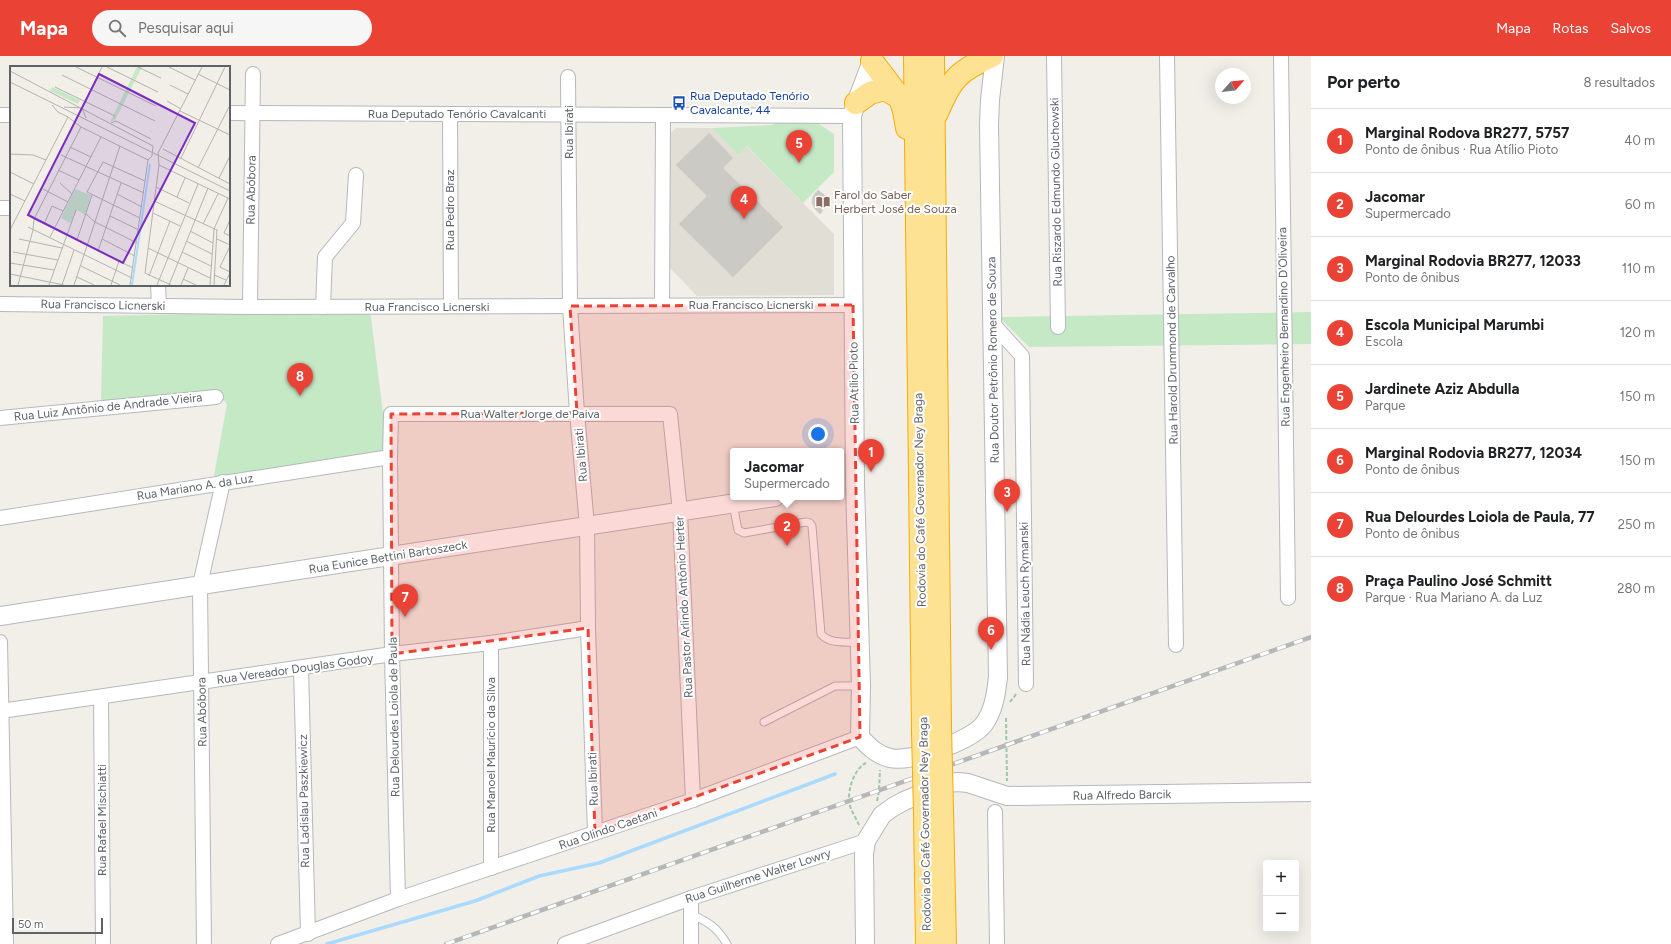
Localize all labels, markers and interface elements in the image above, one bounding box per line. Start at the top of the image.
search box [92,10,372,46]
text: Mapa [20,17,68,40]
icon: search [106,17,128,39]
text: Pesquisar aqui [138,19,234,37]
text: Mapa [1496,20,1531,37]
text: Rotas [1553,20,1588,37]
text: Salvos [1610,20,1651,37]
inset map [10,66,230,286]
north arrow [1215,68,1251,104]
text: Por perto [1327,72,1400,92]
text: 8 resultados [1583,75,1655,90]
place label: Rua Deputado Tenório Cavalcante, 44 [690,89,809,117]
bus stop icon: Rua Deputado Tenório Cavalcante, 44 [671,95,687,111]
street label: Rua Riszardo Edmundo Gluchowski [1047,97,1065,287]
street label: Rua Ibirati [562,105,576,159]
street label: Rua Deputado Tenório Cavalcanti [368,107,546,121]
text: Marginal Rodova BR277, 5757 [1365,124,1569,142]
pin: 5 [786,130,812,163]
text: 1 [1337,133,1343,148]
text: 40 m [1624,133,1655,148]
text: Ponto de ônibus · Rua Atílio Pioto [1365,142,1558,157]
street label: Rua Abóbora [243,155,259,225]
street label: Rua Pedro Braz [443,169,457,251]
pin: 4 [731,186,757,219]
place label: Farol do Saber Herbert José de Souza [834,188,957,216]
text: Jacomar [1365,188,1425,206]
library icon: Farol do Saber Herbert José de Souza [815,194,831,210]
text: 2 [1336,197,1344,212]
text: 60 m [1625,197,1655,212]
text: Supermercado [1365,206,1451,221]
street label: Rua Engenheiro Bernardino D'Oliveira [1275,227,1293,427]
text: Marginal Rodovia BR277, 12033 [1365,252,1581,270]
street label: Rua Harold Drummond de Carvalho [1163,255,1181,445]
street label: Rua Doutor Petrônio Romero de Souza [984,256,1002,464]
text: 3 [1336,261,1344,276]
text: 110 m [1622,261,1655,276]
text: Ponto de ônibus [1365,270,1460,285]
street label: Rua Francisco Licnerski [40,297,166,313]
street label: Rua Francisco Licnerski [689,298,813,312]
street label: Rua Francisco Licnerski [365,300,489,314]
text: Escola Municipal Marumbi [1365,316,1544,334]
text: 4 [1336,325,1344,340]
text: 120 m [1620,325,1655,340]
text: Escola [1365,334,1403,349]
street label: Rua Atílio Pioto [846,342,862,424]
pin: 8 [287,363,313,396]
text: Jardinete Aziz Abdulla [1365,380,1519,398]
text: 5 [1336,389,1344,404]
text: 150 m [1620,389,1655,404]
street label: Rua Luiz Antônio de Andrade Vieira [13,390,203,424]
street label: Rodovia do Café Governador Ney Braga [911,393,929,607]
text: Parque [1365,398,1405,413]
street label: Rua Walter Jorge de Paiva [460,407,600,421]
your location [808,424,828,444]
street label: Rua Ibirati [572,428,590,482]
pin: 1 [858,439,884,472]
text: Marginal Rodovia BR277, 12034 [1365,444,1582,462]
popup [730,448,844,500]
text: 6 [1336,453,1344,468]
text: 150 m [1620,453,1655,468]
text: Jacomar [744,458,804,476]
text: Ponto de ônibus [1365,462,1460,477]
street label: Rua Mariano A. da Luz [136,471,254,503]
text: Supermercado [744,476,830,491]
pin: 3 [994,479,1020,512]
text: Rua Delourdes Loiola de Paula, 77 [1365,508,1595,526]
pin: 2 [774,513,800,546]
street label: Rua Pastor Arlindo Antônio Herter [672,516,696,698]
text: 7 [1336,517,1344,532]
text: 250 m [1618,517,1655,532]
street label: Rua Nádia Leuch Rymanski [1017,522,1033,666]
text: Ponto de ônibus [1365,526,1460,541]
street label: Rua Eunice Bettini Bartoszeck [308,538,468,576]
text: Praça Paulino José Schmitt [1365,572,1552,590]
text: 8 [1336,581,1344,596]
text: 280 m [1617,581,1655,596]
pin: 7 [392,584,418,617]
text: Parque · Rua Mariano A. da Luz [1365,590,1543,605]
pin: 6 [978,617,1004,650]
street label: Rua Delourdes Loiola de Paula [386,637,402,797]
street label: Rua Vereador Douglas Godoy [216,651,375,687]
street label: Rua Abóbora [194,677,210,747]
street label: Rua Manoel Maurício da Silva [484,677,498,833]
street label: Rodovia do Café Governador Ney Braga [916,717,934,931]
street label: Rua Ladislau Paszkiewicz [296,734,312,868]
street label: Rua Ibirati [585,752,601,806]
street label: Rua Rafael Mischiatti [95,764,109,876]
street label: Rua Alfredo Barcik [1073,787,1172,803]
street label: Rua Olindo Caetani [557,806,659,852]
street label: Rua Guilherme Walter Lowry [683,846,833,906]
map controls [1263,860,1299,932]
button: + [1263,860,1299,896]
button: − [1263,896,1299,932]
scale bar [12,916,103,935]
text: 50 m [18,918,43,931]

